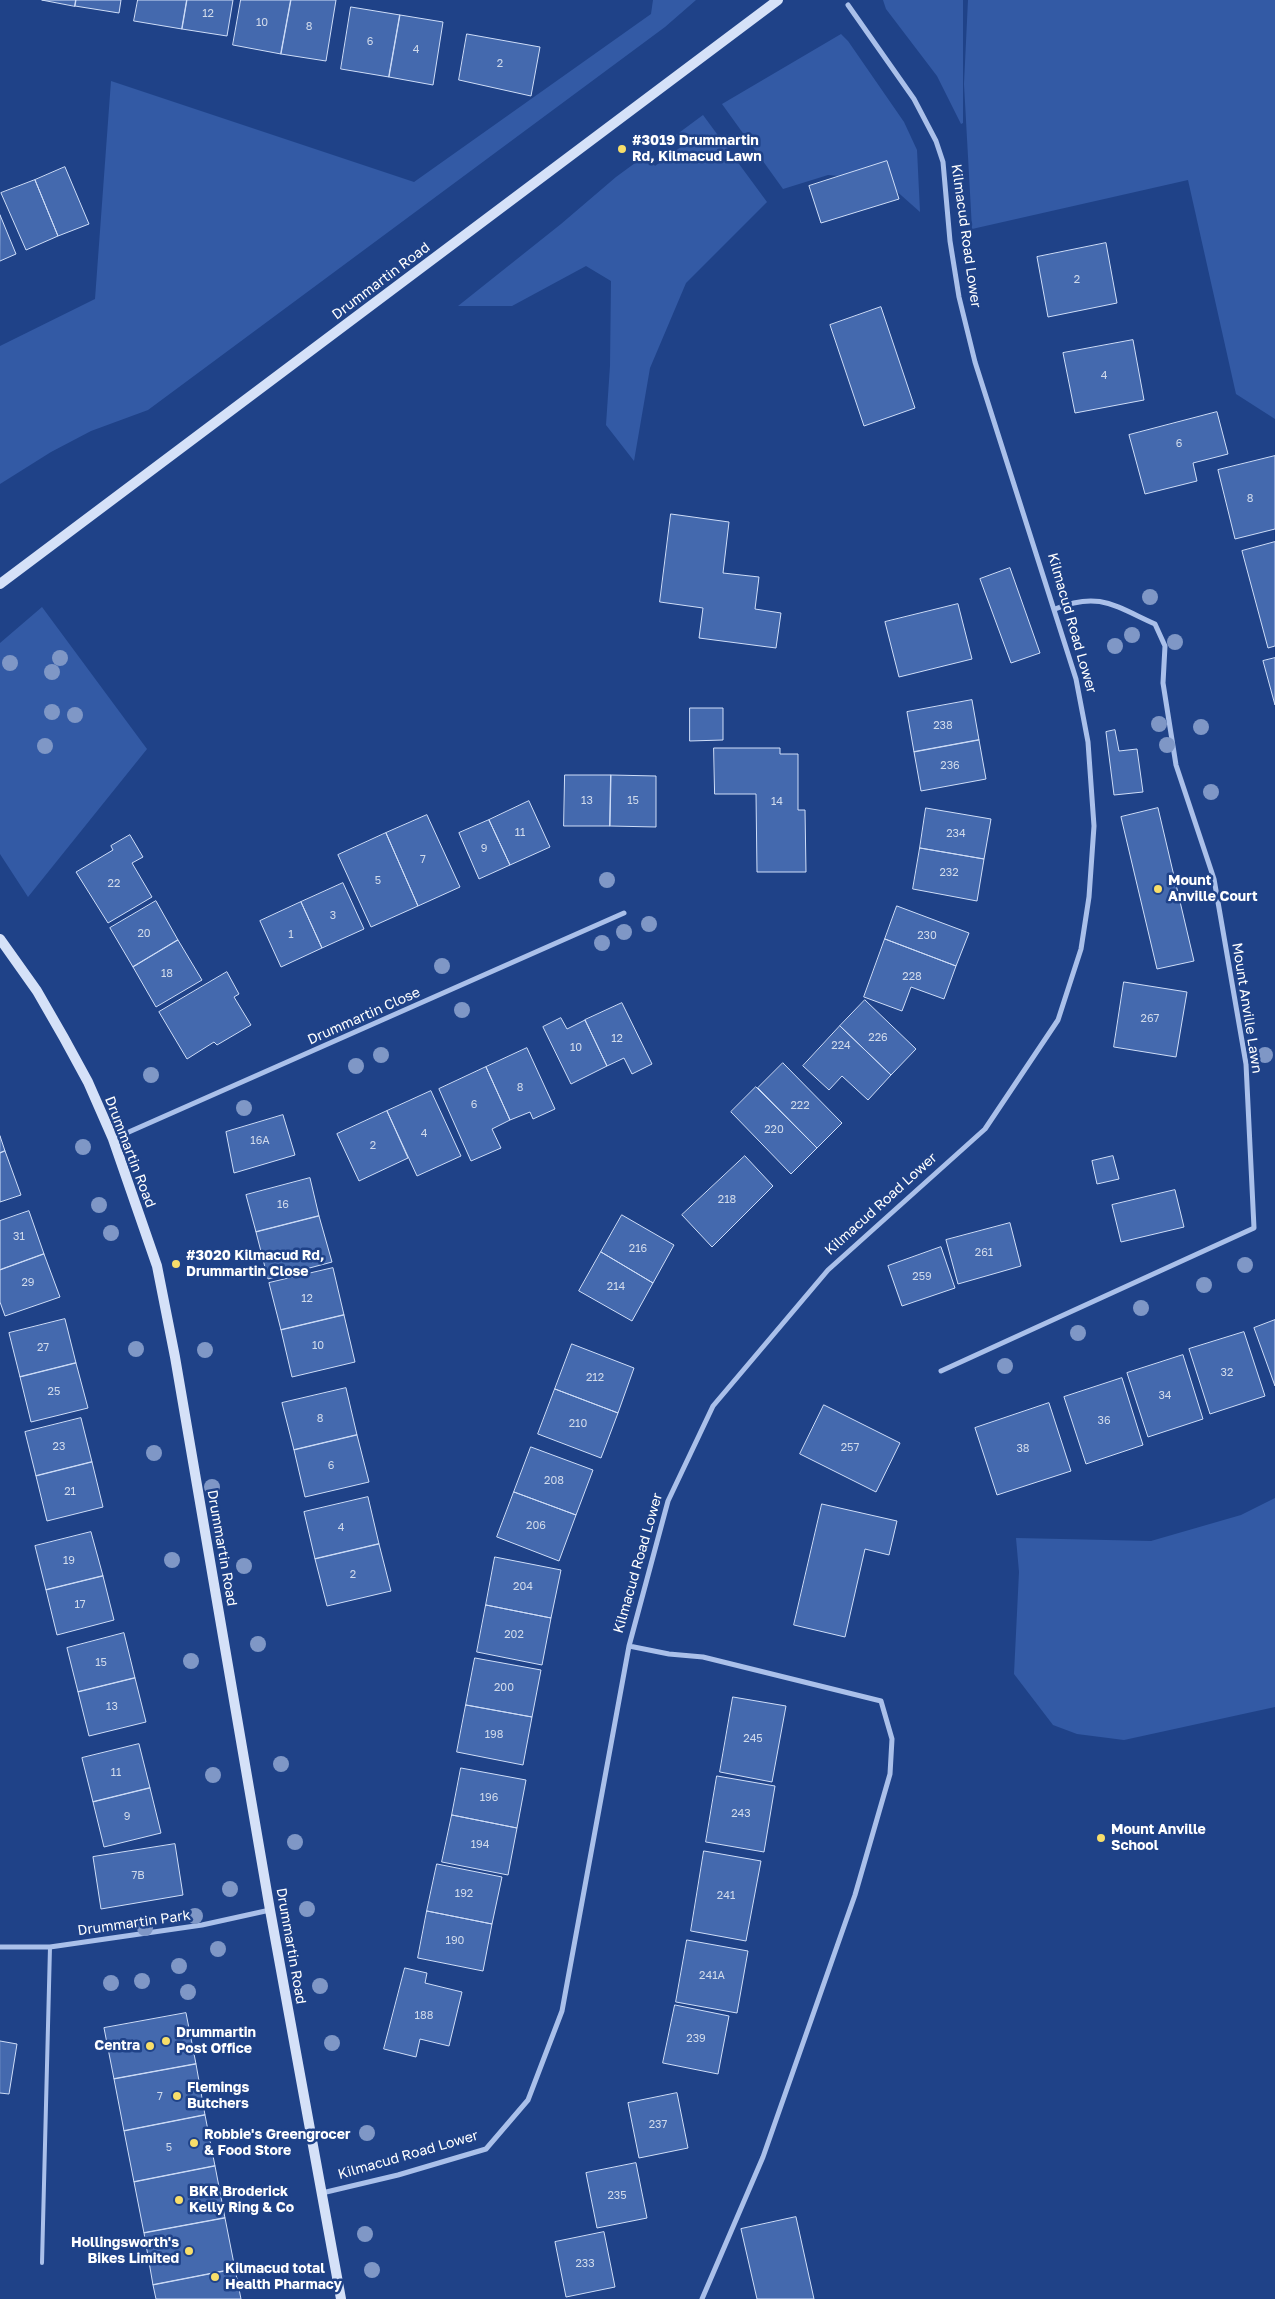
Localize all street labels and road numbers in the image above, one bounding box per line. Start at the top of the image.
street label: Kilmacud Road Lower [948,163,984,309]
street label: Drummartin Road [329,239,433,323]
street label: Kilmacud Road Lower [1044,551,1100,695]
street label: Mount Anville Lawn [1228,941,1266,1075]
street label: Drummartin Close [305,984,423,1048]
street label: Drummartin Road [101,1094,159,1210]
street label: Kilmacud Road Lower [821,1149,941,1259]
street label: Drummartin Road [203,1488,241,1608]
street label: Kilmacud Road Lower [610,1491,666,1635]
street label: Drummartin Road [272,1886,310,2006]
street label: Drummartin Park [76,1907,192,1939]
street label: Kilmacud Road Lower [336,2127,480,2183]

